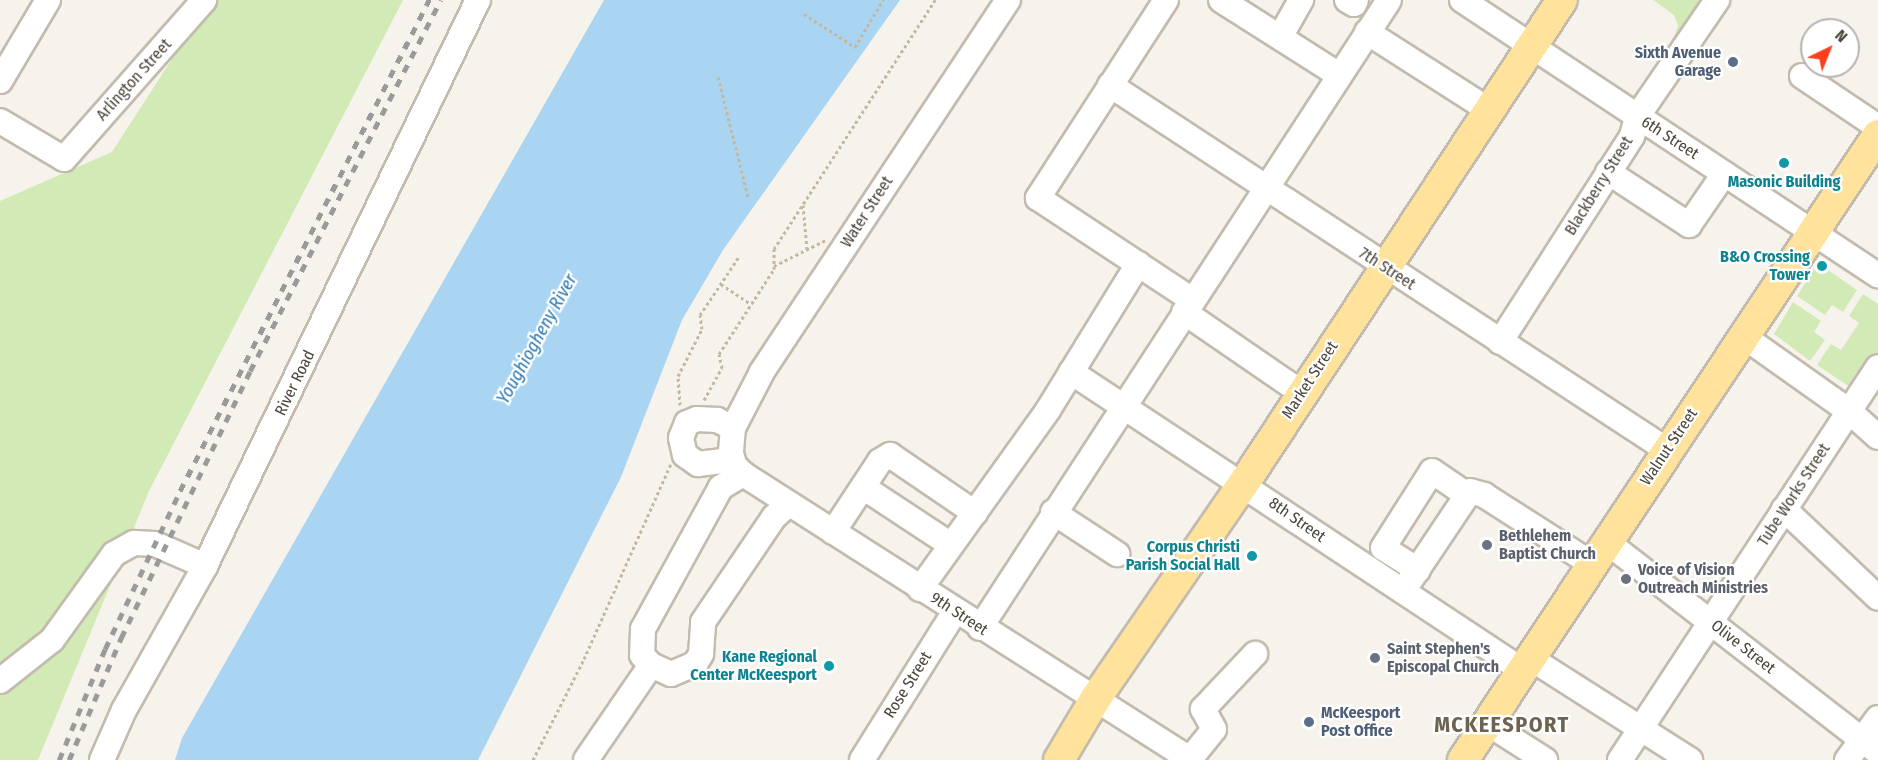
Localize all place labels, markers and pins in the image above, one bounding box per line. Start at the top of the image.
place label: Sixth Avenue Garage [1635,43,1721,81]
marker: Sixth Avenue Garage [1726,55,1740,69]
marker: Masonic Building [1777,156,1791,170]
place label: Masonic Building [1728,172,1840,192]
place label: B&O Crossing Tower [1720,247,1810,285]
marker: B&O Crossing Tower [1815,259,1829,273]
place label: Bethlehem Baptist Church [1499,526,1596,564]
place label: Corpus Christi Parish Social Hall [1126,537,1240,575]
marker: Bethlehem Baptist Church [1480,538,1494,552]
marker: Corpus Christi Parish Social Hall [1245,549,1259,563]
place label: Voice of Vision Outreach Ministries [1638,560,1768,598]
marker: Voice of Vision Outreach Ministries [1619,572,1633,586]
place label: Saint Stephen's Episcopal Church [1387,639,1499,677]
place label: Kane Regional Center McKeesport [690,647,817,685]
marker: Saint Stephen's Episcopal Church [1368,651,1382,665]
marker: Kane Regional Center McKeesport [822,659,836,673]
place label: McKeesport Post Office [1321,703,1400,741]
marker: McKeesport Post Office [1302,715,1316,729]

